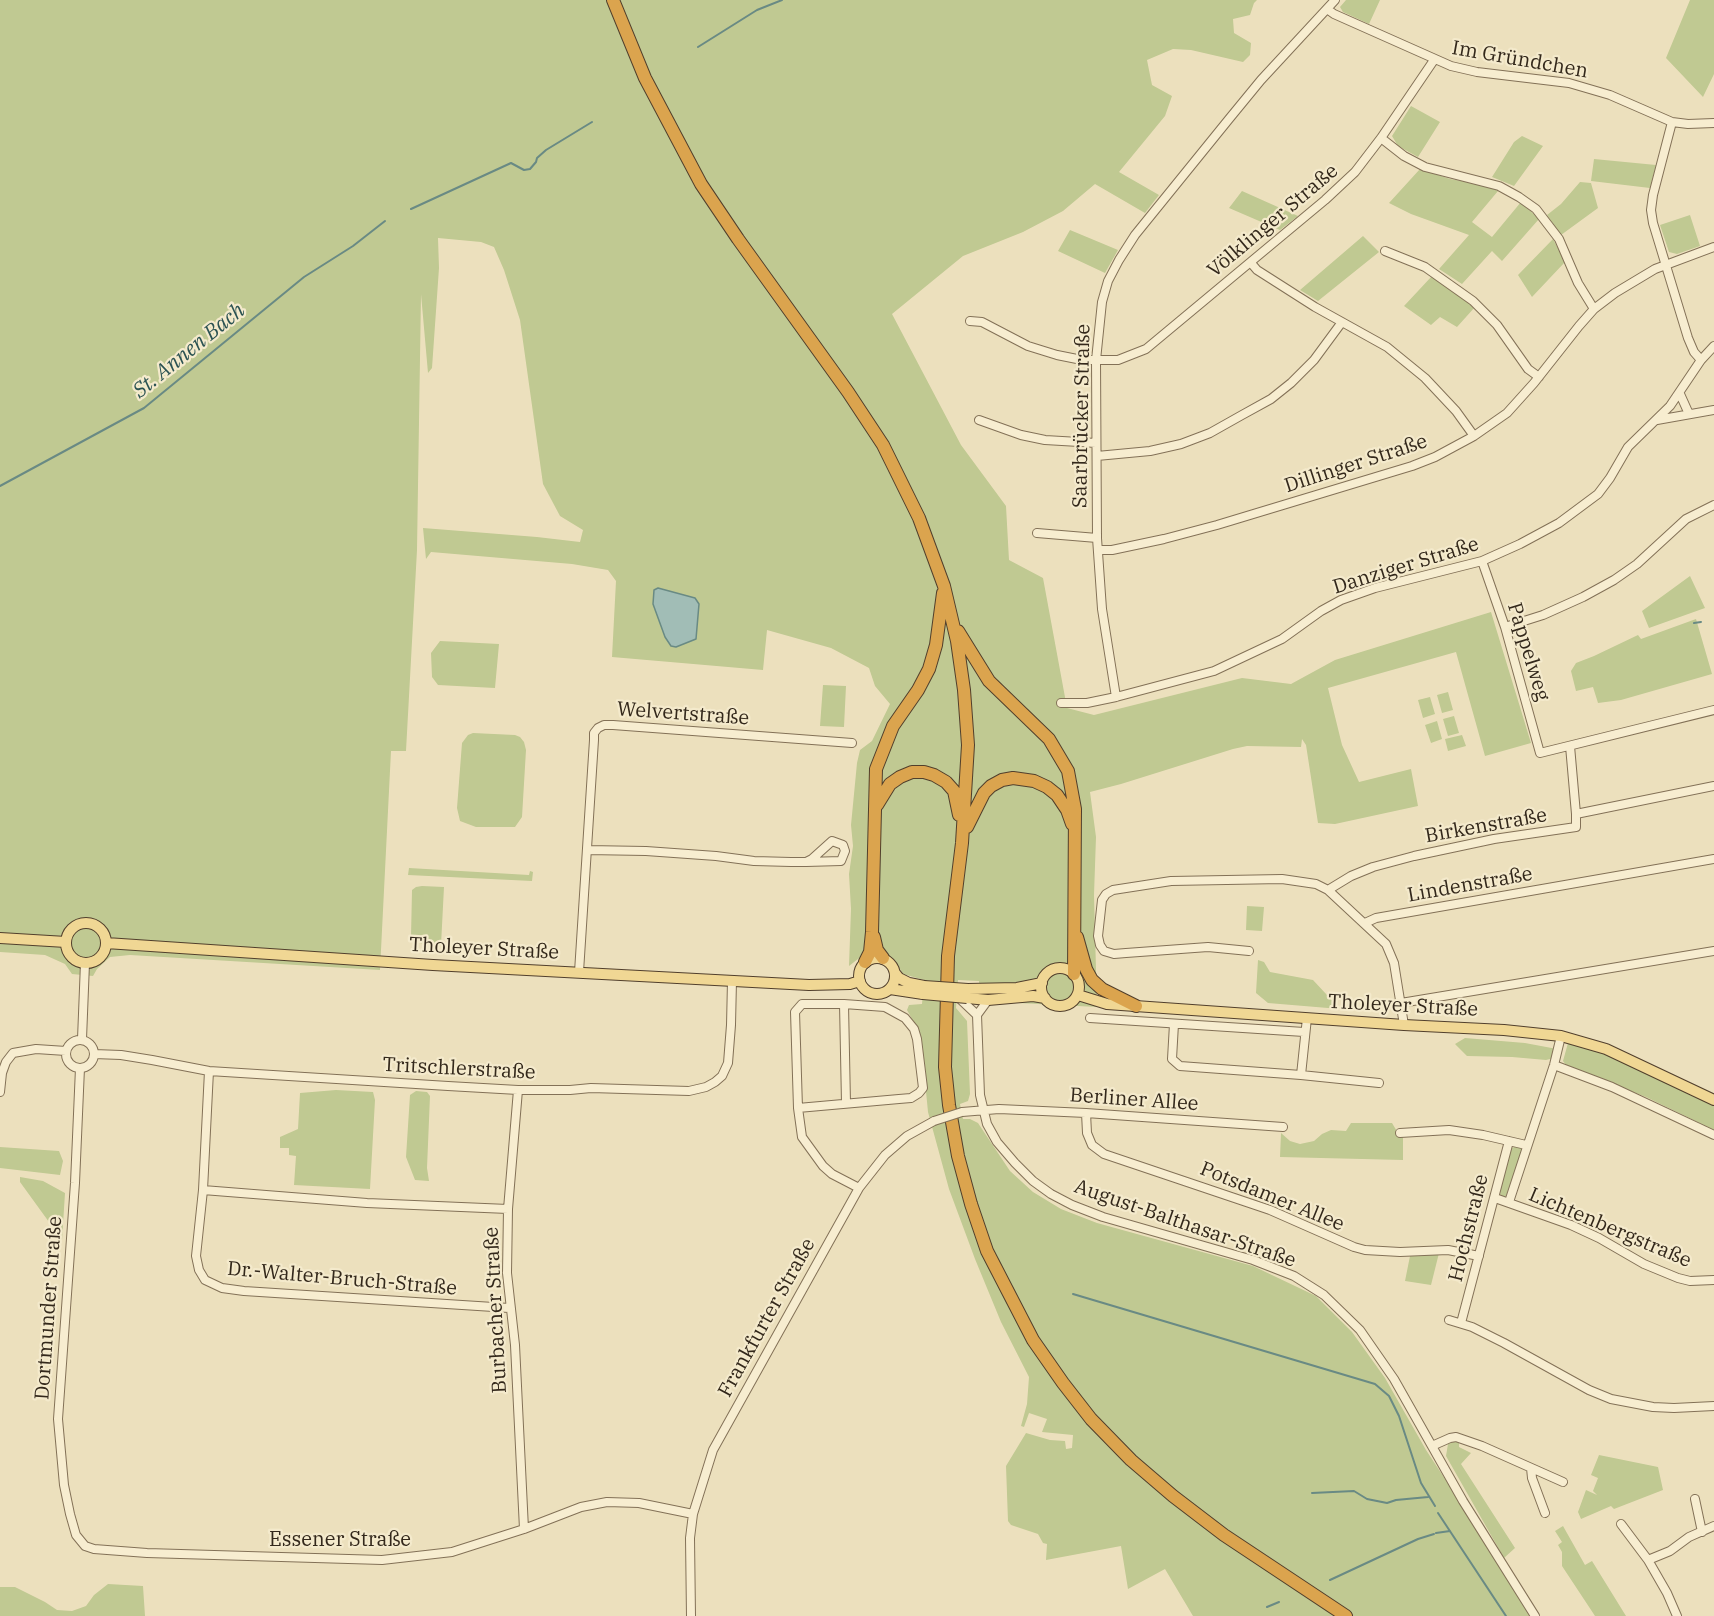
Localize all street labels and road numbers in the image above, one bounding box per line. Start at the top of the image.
street label: Im Gründchen [1450,36,1590,84]
street label: Völklinger Straße [1203,159,1343,283]
street label: Saarbrücker Straße [1068,324,1096,508]
street label: Dillinger Straße [1282,430,1430,498]
street label: Danziger Straße [1330,532,1482,600]
street label: Pappelweg [1502,600,1554,704]
street label: Welvertstraße [616,697,750,731]
street label: Birkenstraße [1423,803,1549,849]
street label: Lindenstraße [1406,862,1534,908]
street label: Tholeyer Straße [408,933,560,965]
street label: Tholeyer Straße [1327,990,1479,1022]
street label: Tritschlerstraße [382,1053,536,1085]
street label: Berliner Allee [1069,1084,1199,1116]
street label: Potsdamer Allee [1196,1157,1348,1237]
street label: Hochstraße [1444,1172,1494,1284]
street label: August-Balthasar-Straße [1071,1175,1299,1273]
street label: Lichtenbergstraße [1525,1183,1695,1273]
street label: Dortmunder Straße [31,1215,67,1401]
street label: Burbacher Straße [480,1226,512,1394]
street label: Frankfurter Straße [713,1234,821,1402]
street label: Dr.-Walter-Bruch-Straße [226,1257,458,1301]
street label: Essener Straße [269,1528,411,1552]

